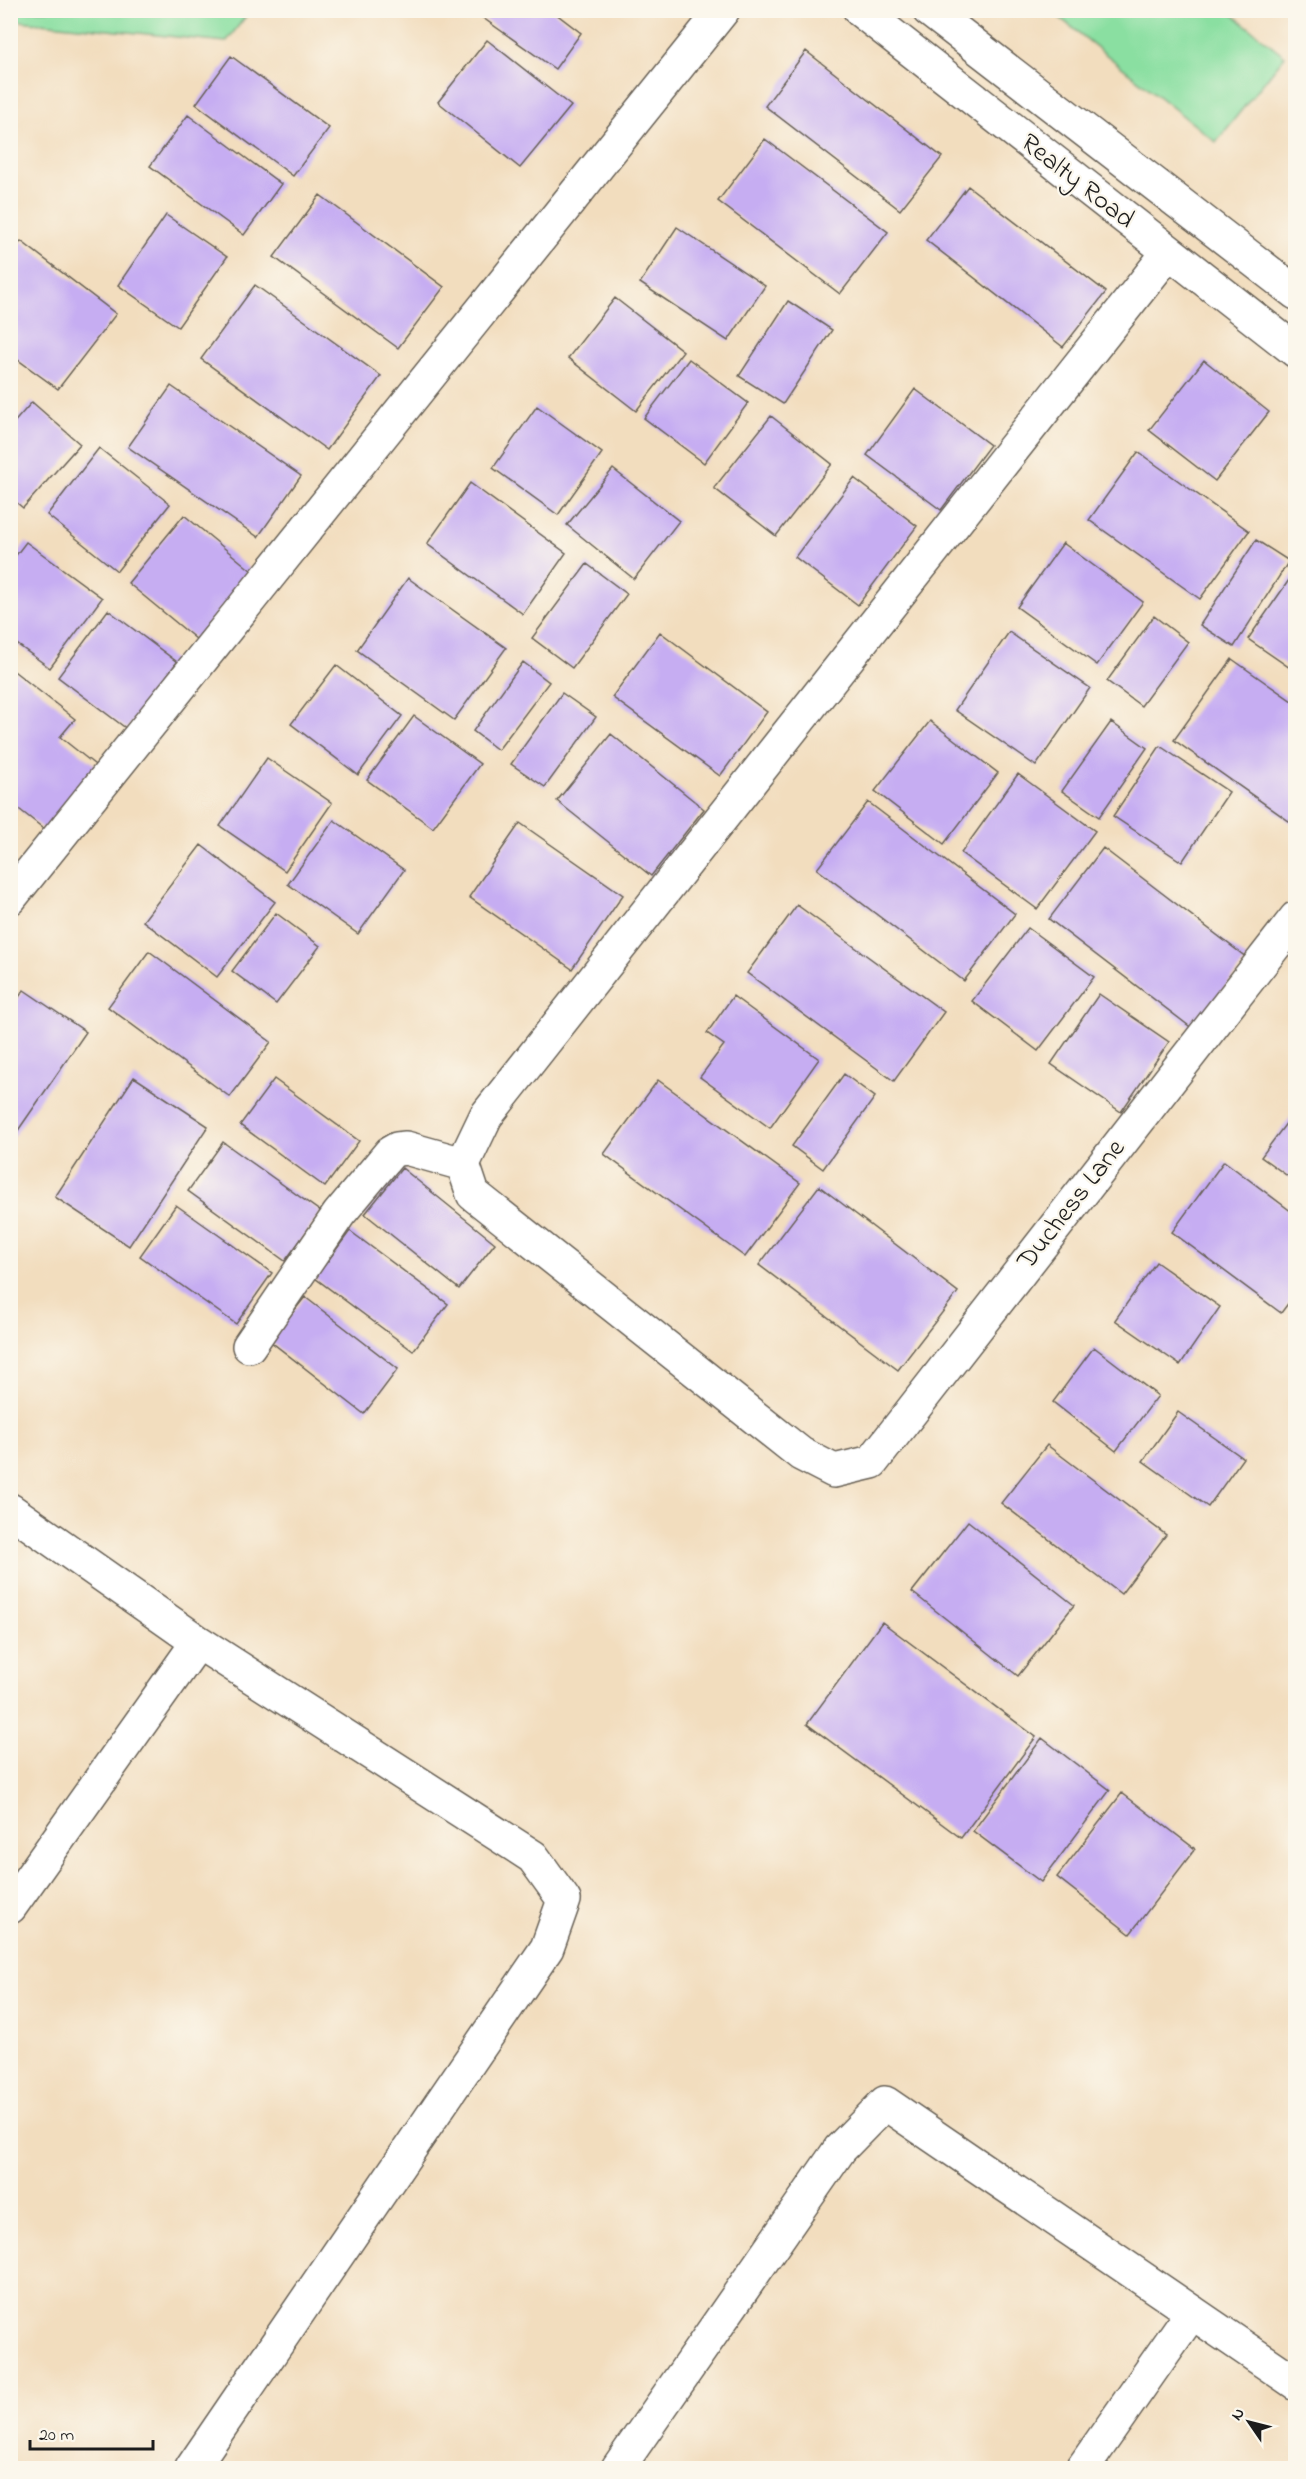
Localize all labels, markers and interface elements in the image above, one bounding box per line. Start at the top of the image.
street label: Realty Road [1012,125,1142,239]
street label: Duchess Lane [1008,1131,1136,1279]
north arrow [1219,2392,1279,2452]
text: N [1225,2403,1251,2426]
scale bar [30,2413,153,2451]
text: 20 m [39,2423,74,2449]

